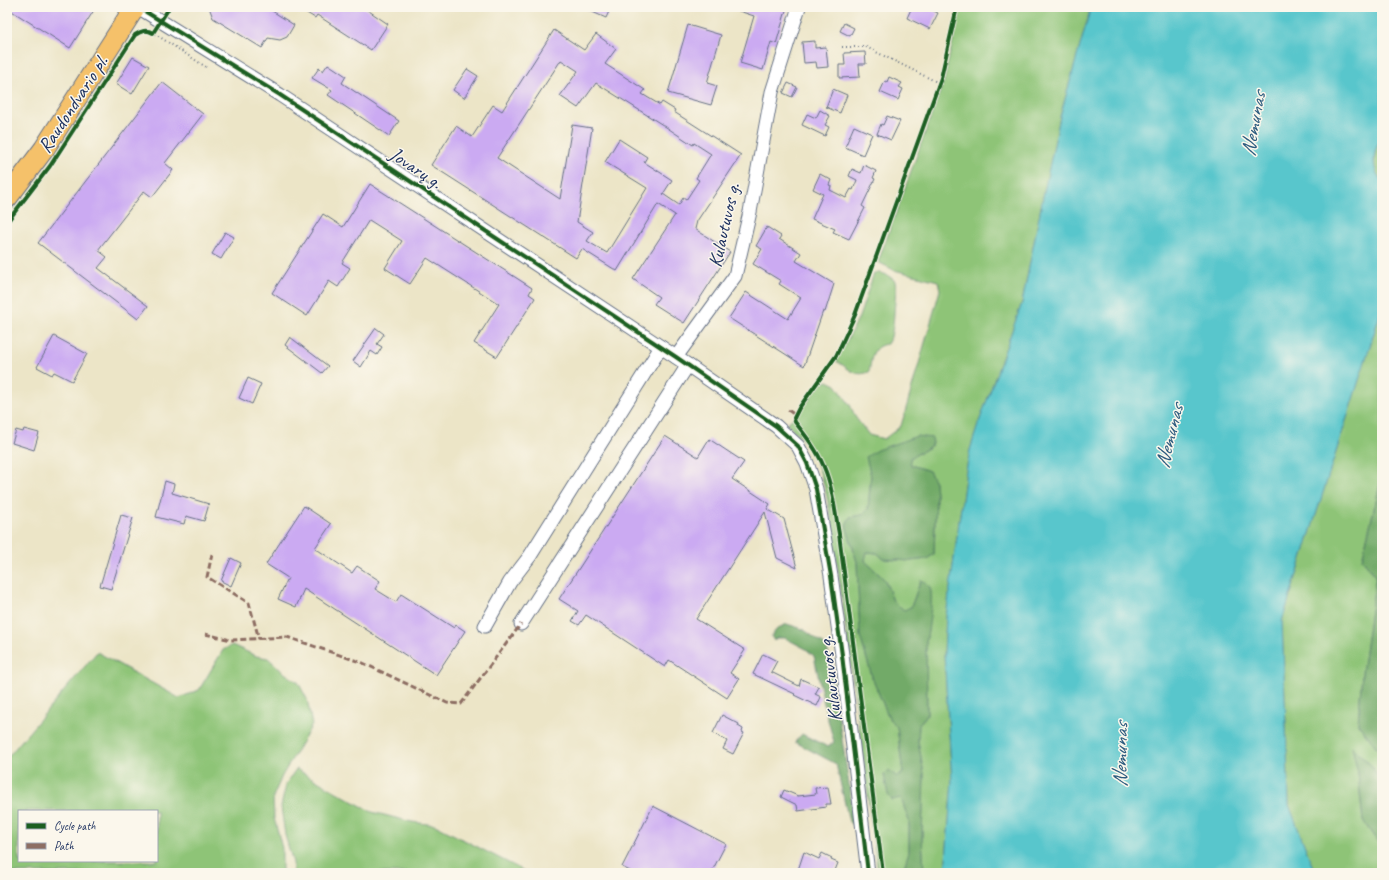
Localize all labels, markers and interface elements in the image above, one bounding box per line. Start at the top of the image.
street label: Raudondvario pl. [32,50,114,158]
water label: Nemunas [1235,86,1272,158]
street label: Jovarų g. [384,141,447,195]
street label: Kulautuvos g. [702,180,746,270]
water label: Nemunas [1149,398,1190,470]
street label: Kulautuvos g. [812,635,848,723]
water label: Nemunas [1106,719,1134,787]
legend [18,810,158,862]
text: Cycle path [54,818,96,834]
text: Path [54,838,74,854]

